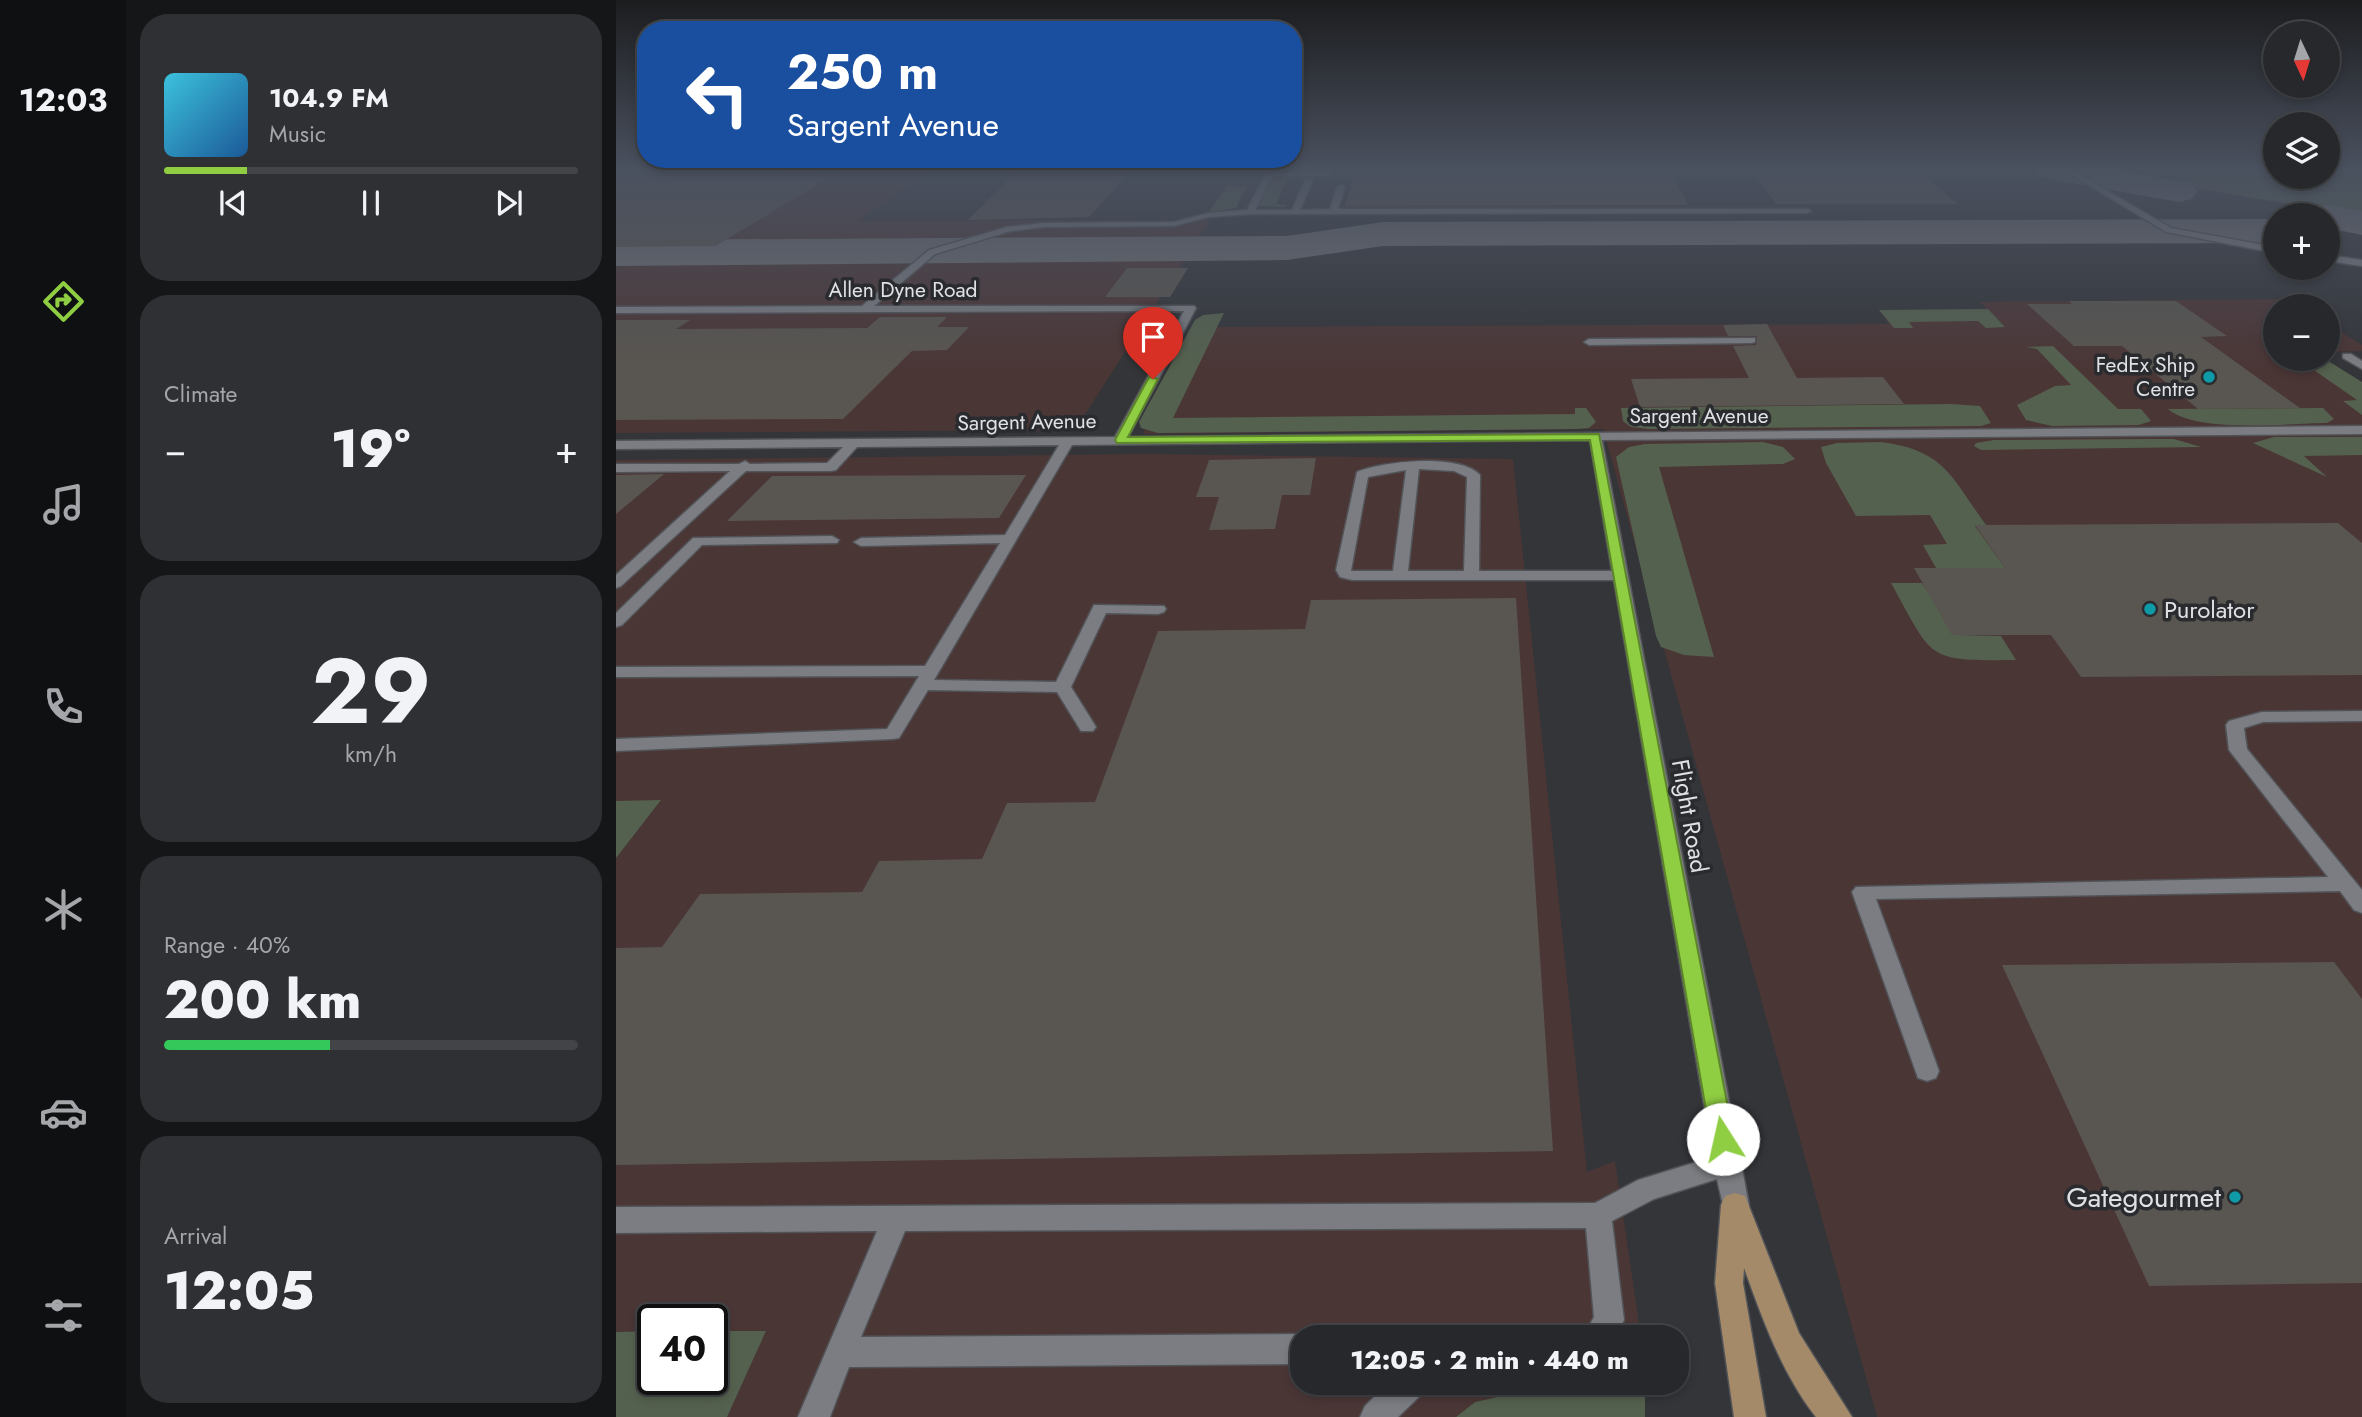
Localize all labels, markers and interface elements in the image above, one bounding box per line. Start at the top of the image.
north arrow [2263,21,2340,98]
map controls [2263,21,2340,371]
text: 250 m [787,37,938,107]
icon: left [672,49,763,140]
text: 12:03 [19,77,107,123]
text: 104.9 FM [269,79,389,117]
text: Sargent Avenue [787,102,999,148]
button: layers [2263,112,2340,189]
text: Music [269,117,326,151]
icon: previous [214,184,252,222]
icon: pause [352,184,390,222]
icon: next [490,184,528,222]
button: + [2263,203,2340,280]
street label: Allen Dyne Road [829,275,977,305]
icon: directions [39,277,88,326]
button: − [2263,294,2340,371]
pin [1123,307,1183,379]
icon: arrive [1134,318,1172,356]
place label: FedEx Ship Centre [2096,350,2195,404]
marker: FedEx Ship Centre [2201,369,2217,385]
text: Climate [164,377,237,411]
street label: Sargent Avenue [1629,401,1769,431]
street label: Sargent Avenue [957,406,1097,438]
text: 19° [331,411,410,487]
text: − [164,422,186,477]
text: + [555,422,578,477]
icon: music [39,480,88,529]
place label: Purolator [2164,592,2255,627]
marker: Purolator [2142,601,2158,617]
text: 29 [311,626,431,757]
icon: phone [39,682,88,731]
text: km/h [345,737,397,771]
street label: Flight Road [1663,756,1717,876]
icon: climate [39,885,88,934]
text: Range · 40% [164,928,290,962]
text: 200 km [164,962,361,1038]
icon: car [39,1088,88,1137]
position arrow [1686,1102,1760,1176]
place label: Gategourmet [2066,1177,2221,1218]
marker: Gategourmet [2227,1189,2243,1205]
text: Arrival [164,1219,227,1253]
text: 12:05 [164,1253,314,1329]
icon: filters [39,1291,88,1340]
speed limit sign: 40 [637,1304,728,1395]
text: 12:05 · 2 min · 440 m [1350,1341,1629,1379]

